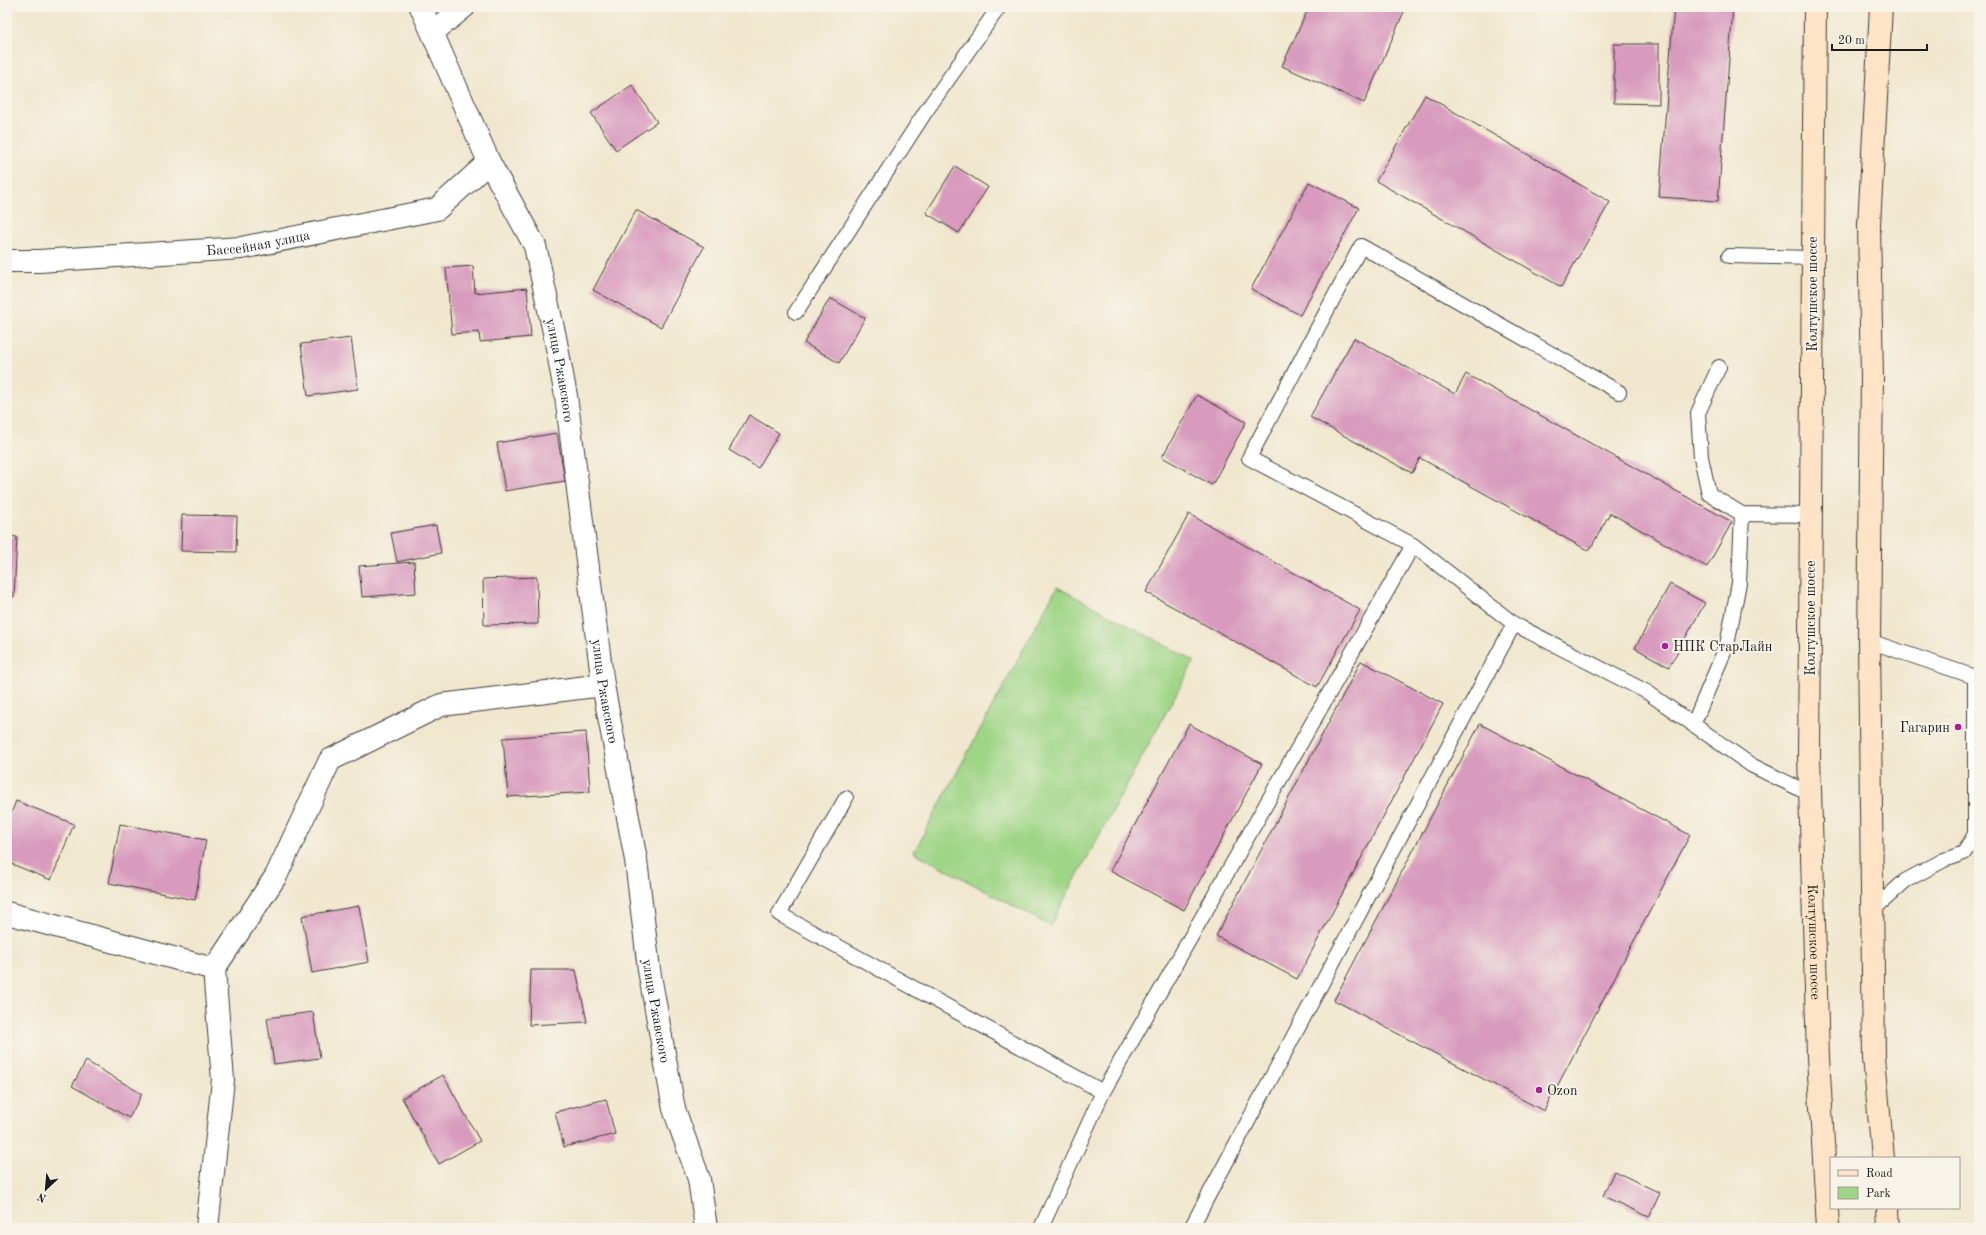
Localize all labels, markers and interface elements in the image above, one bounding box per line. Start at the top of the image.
scale bar [1832,26,1927,52]
text: 20 m [1838,35,1865,47]
street label: Бассейная улица [206,228,311,258]
street label: Колтушское шоссе [1806,236,1820,352]
street label: улица Ржавского [543,317,575,423]
street label: Колтушское шоссе [1804,560,1818,676]
street label: улица Ржавского [589,638,620,745]
place label: НПК СтарЛайн [1673,640,1773,654]
marker: НПК СтарЛайн [1660,641,1670,651]
place label: Гагарин [1900,721,1950,735]
marker: Гагарин [1953,722,1963,732]
street label: Колтушское шоссе [1805,884,1822,1000]
street label: улица Ржавского [640,958,672,1064]
place label: Ozon [1547,1084,1578,1098]
marker: Ozon [1534,1085,1544,1095]
legend [1830,1157,1960,1209]
text: Road [1866,1168,1893,1180]
north arrow [26,1169,66,1209]
text: Park [1866,1188,1891,1200]
text: N [36,1190,48,1203]

